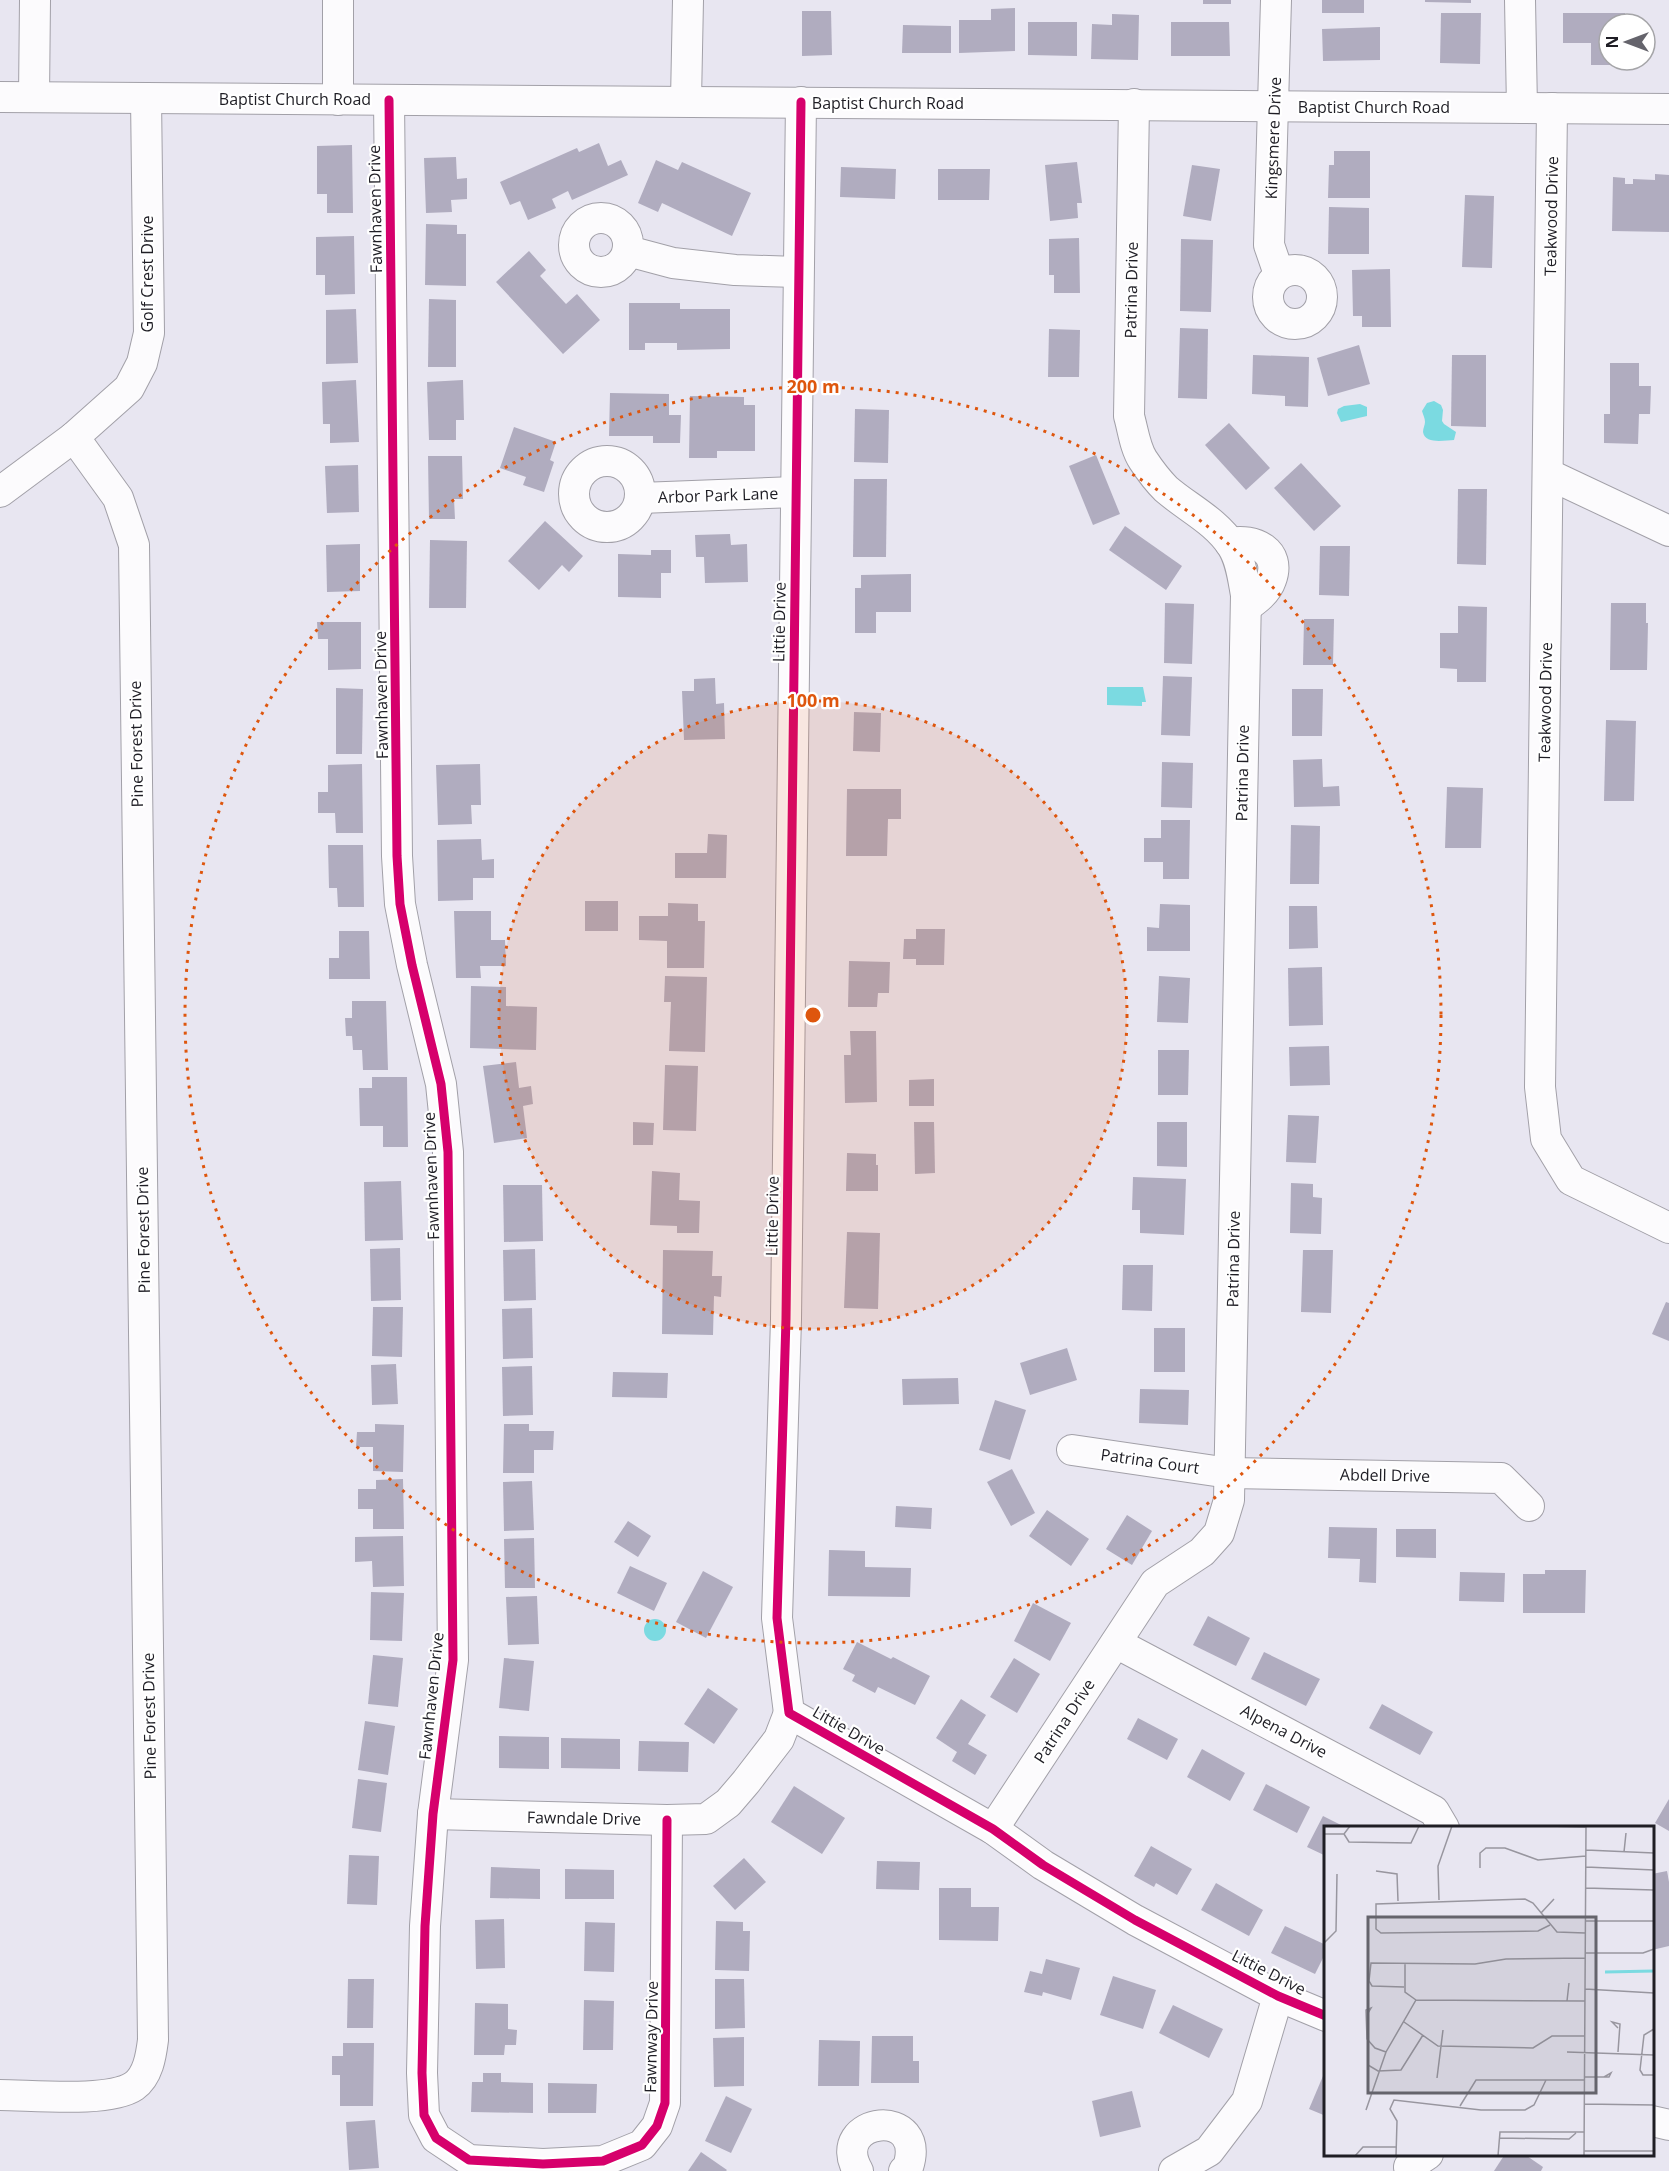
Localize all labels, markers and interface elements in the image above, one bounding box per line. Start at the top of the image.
north arrow [1597,12,1657,72]
text: N [1601,35,1623,49]
street label: Kingsmere Drive [1260,76,1286,200]
street label: Baptist Church Road [219,88,371,110]
street label: Baptist Church Road [812,92,964,114]
street label: Baptist Church Road [1298,96,1450,118]
street label: Fawnhaven Drive [363,145,387,273]
street label: Teakwood Drive [1539,156,1563,276]
street label: Golf Crest Drive [136,215,158,333]
street label: Patrina Drive [1119,241,1143,339]
text: 200 m [786,374,840,398]
street label: Arbor Park Lane [657,482,779,508]
street label: Littie Drive [767,582,791,662]
street label: Fawnhaven Drive [369,631,393,759]
street label: Teakwood Drive [1533,642,1557,762]
street label: Pine Forest Drive [124,680,148,808]
text: 100 m [786,688,840,712]
street label: Patrina Drive [1230,724,1254,822]
centre of rings [803,1005,823,1025]
street label: Fawnhaven Drive [418,1112,444,1240]
street label: Pine Forest Drive [131,1166,155,1294]
street label: Littie Drive [760,1176,784,1256]
street label: Patrina Drive [1221,1210,1245,1308]
street label: Patrina Court [1099,1443,1201,1479]
street label: Abdell Drive [1340,1463,1430,1487]
street label: Fawnhaven Drive [413,1631,449,1761]
street label: Pine Forest Drive [137,1652,161,1780]
street label: Patrina Drive [1028,1674,1100,1768]
street label: Alpena Drive [1237,1699,1331,1763]
street label: Littie Drive [809,1700,889,1760]
street label: Fawndale Drive [527,1806,641,1830]
inset map [1324,1826,1654,2156]
street label: Littie Drive [1228,1944,1310,2000]
street label: Fawnway Drive [639,1981,663,2093]

